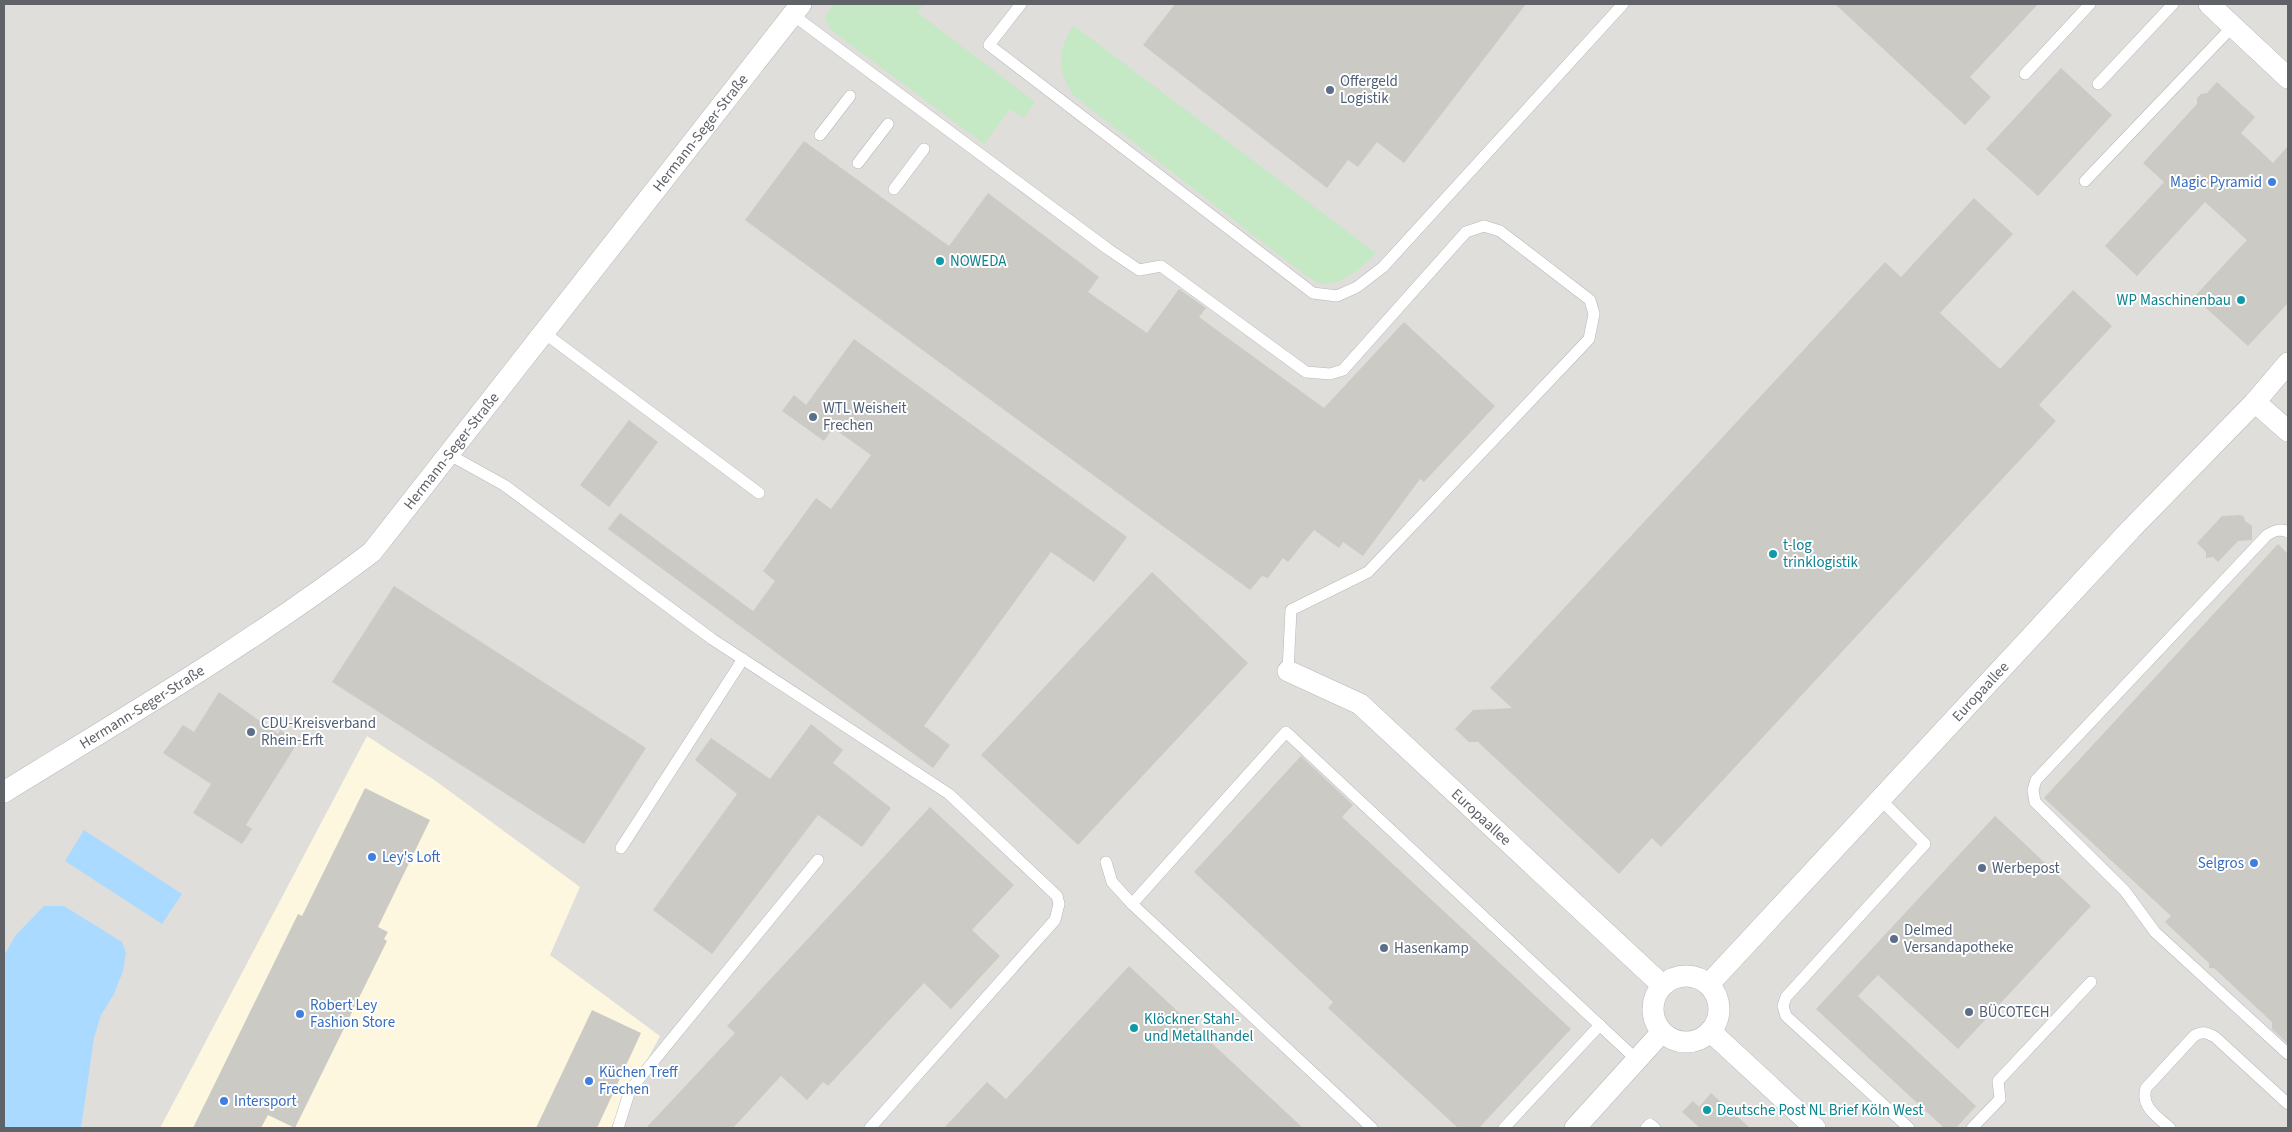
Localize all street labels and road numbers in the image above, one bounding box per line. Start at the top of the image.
street label: Hermann-Seger-Straße [648,70,753,196]
street label: Hermann-Seger-Straße [399,388,504,514]
street label: Europaallee [1947,657,2014,726]
street label: Hermann-Seger-Straße [76,660,209,754]
street label: Europaallee [1446,784,1516,851]

